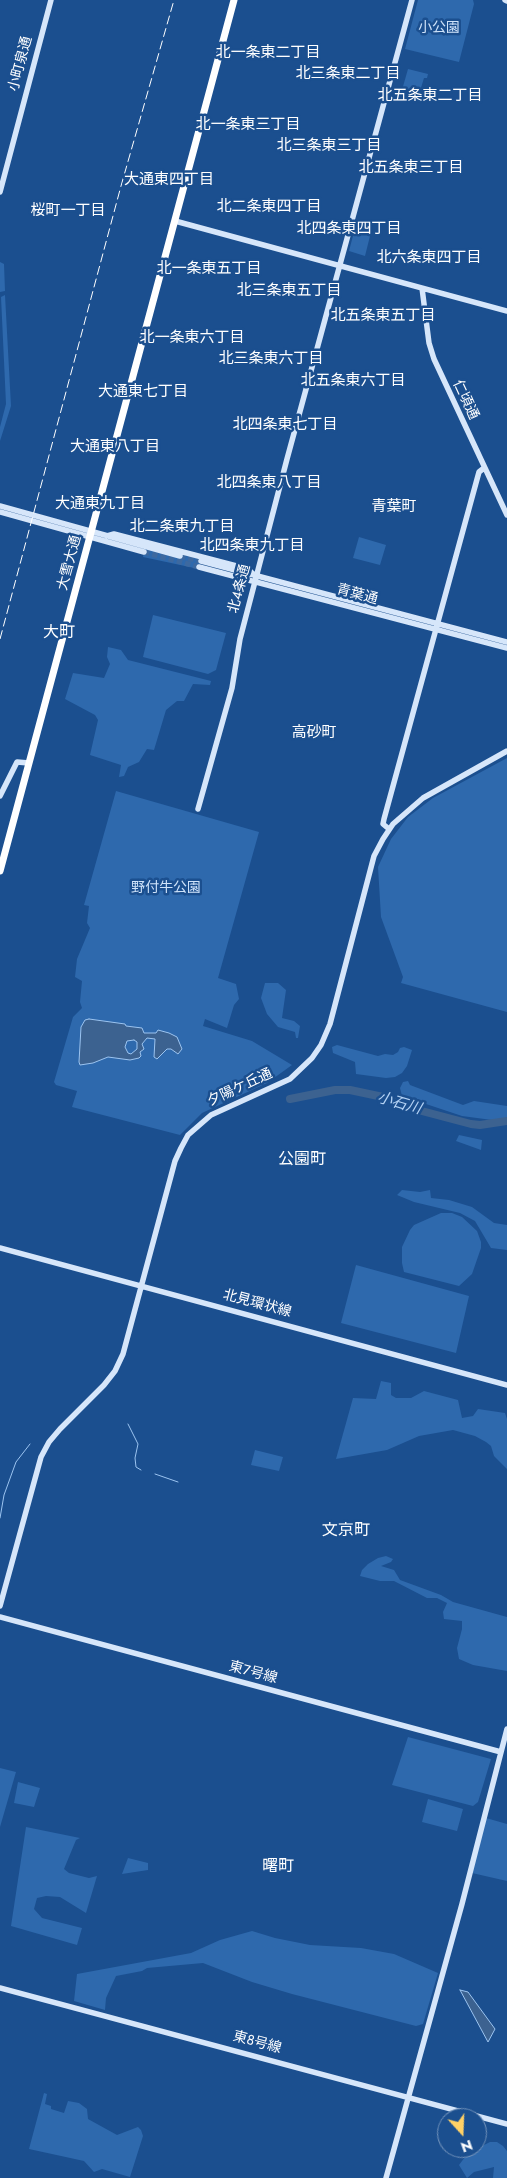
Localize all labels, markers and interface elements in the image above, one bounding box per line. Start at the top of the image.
park label: 小公園 [418,21,460,37]
street label: 小町泉通 [6,35,36,93]
district label: 北一条東二丁目 [216,44,320,62]
district label: 北三条東二丁目 [296,65,400,83]
district label: 北五条東二丁目 [378,87,482,105]
district label: 北一条東三丁目 [196,116,300,134]
district label: 北三条東三丁目 [277,137,381,155]
district label: 北五条東三丁目 [359,159,463,177]
district label: 大通東四丁目 [124,171,214,189]
district label: 北二条東四丁目 [217,198,321,216]
district label: 桜町一丁目 [31,202,105,220]
district label: 北四条東四丁目 [297,220,401,238]
district label: 北六条東四丁目 [377,249,481,267]
district label: 北一条東五丁目 [157,260,261,278]
district label: 北三条東五丁目 [237,282,341,300]
district label: 北五条東五丁目 [331,307,435,325]
district label: 北一条東六丁目 [140,329,244,347]
district label: 北三条東六丁目 [219,350,323,368]
district label: 北五条東六丁目 [301,372,405,390]
street label: 仁頃通 [449,377,481,423]
district label: 大通東七丁目 [98,383,188,401]
district label: 北四条東七丁目 [233,416,337,434]
district label: 大通東八丁目 [70,438,160,456]
district label: 北四条東八丁目 [217,474,321,492]
district label: 大通東九丁目 [55,495,145,513]
district label: 青葉町 [372,498,416,516]
district label: 北二条東九丁目 [130,518,234,536]
street label: 大雪大通 [55,534,85,592]
district label: 北四条東九丁目 [200,537,304,555]
street label: 北4条通 [225,563,255,615]
street label: 青葉通 [335,581,379,609]
district label: 大町 [43,623,75,643]
district label: 高砂町 [292,724,336,742]
park label: 野付牛公園 [131,881,201,897]
street label: 夕陽ケ丘通 [205,1066,275,1110]
water label: 小石川 [375,1089,423,1119]
district label: 公園町 [278,1150,326,1170]
street label: 北見環状線 [221,1287,293,1321]
district label: 文京町 [322,1521,370,1541]
street label: 東7号線 [227,1658,279,1688]
district label: 曙町 [262,1857,294,1877]
street label: 東8号線 [231,2028,283,2058]
north arrow [437,2108,487,2158]
text: N [458,2135,475,2157]

